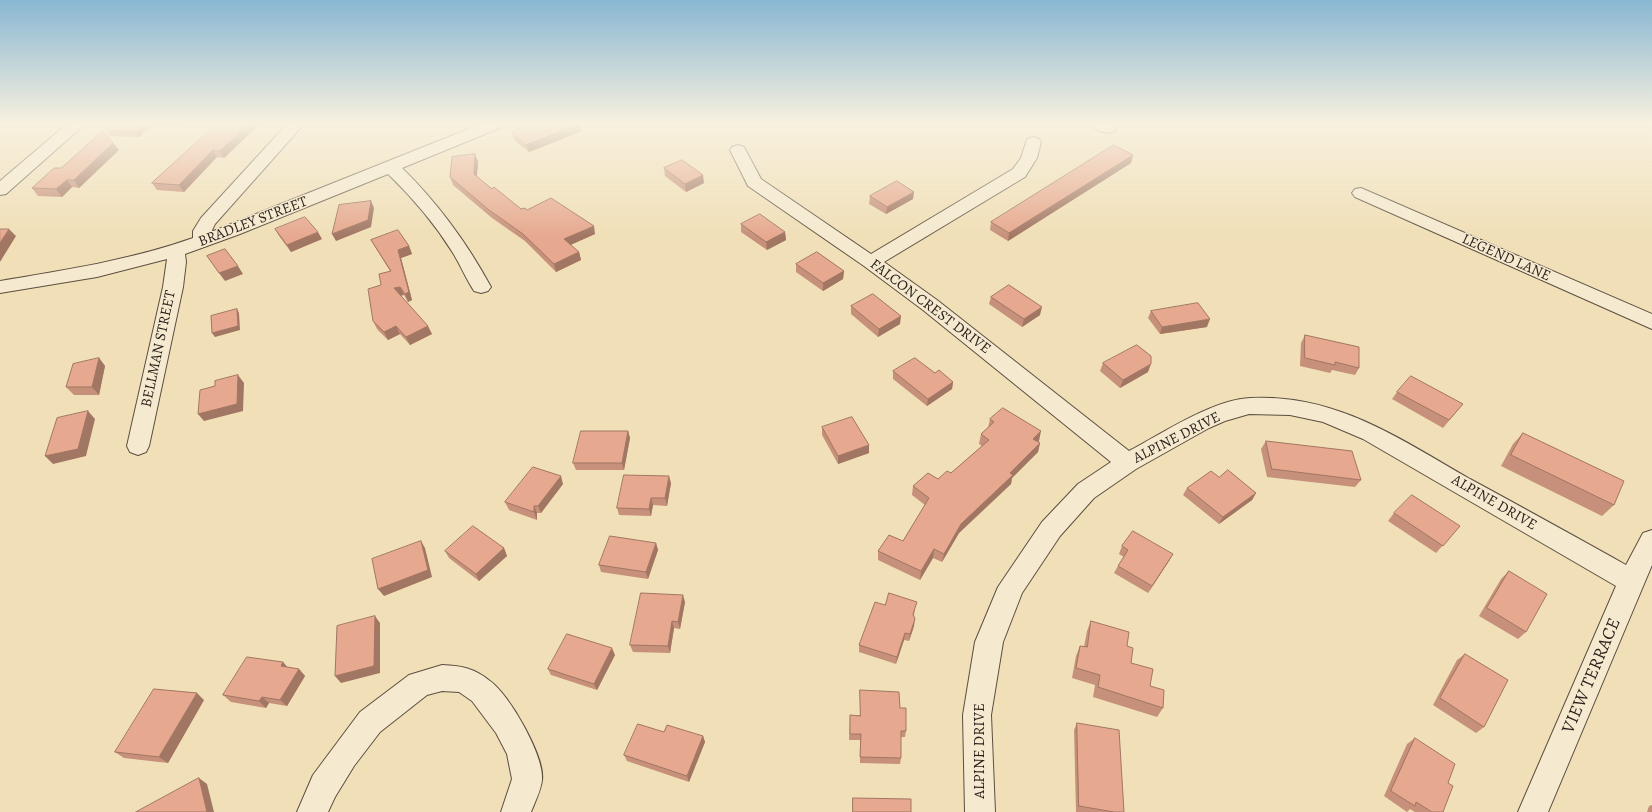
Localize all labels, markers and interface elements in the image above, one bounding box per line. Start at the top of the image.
street label: BRADLEY STREET [196,193,310,251]
street label: LEGEND LANE [1459,230,1553,286]
street label: FALCON CREST DRIVE [866,256,994,358]
street label: BELLMAN STREET [138,289,180,409]
street label: ALPINE DRIVE [1130,408,1224,468]
street label: ALPINE DRIVE [1448,471,1540,535]
street label: VIEW TERRACE [1558,615,1626,737]
street label: ALPINE DRIVE [971,703,989,799]

